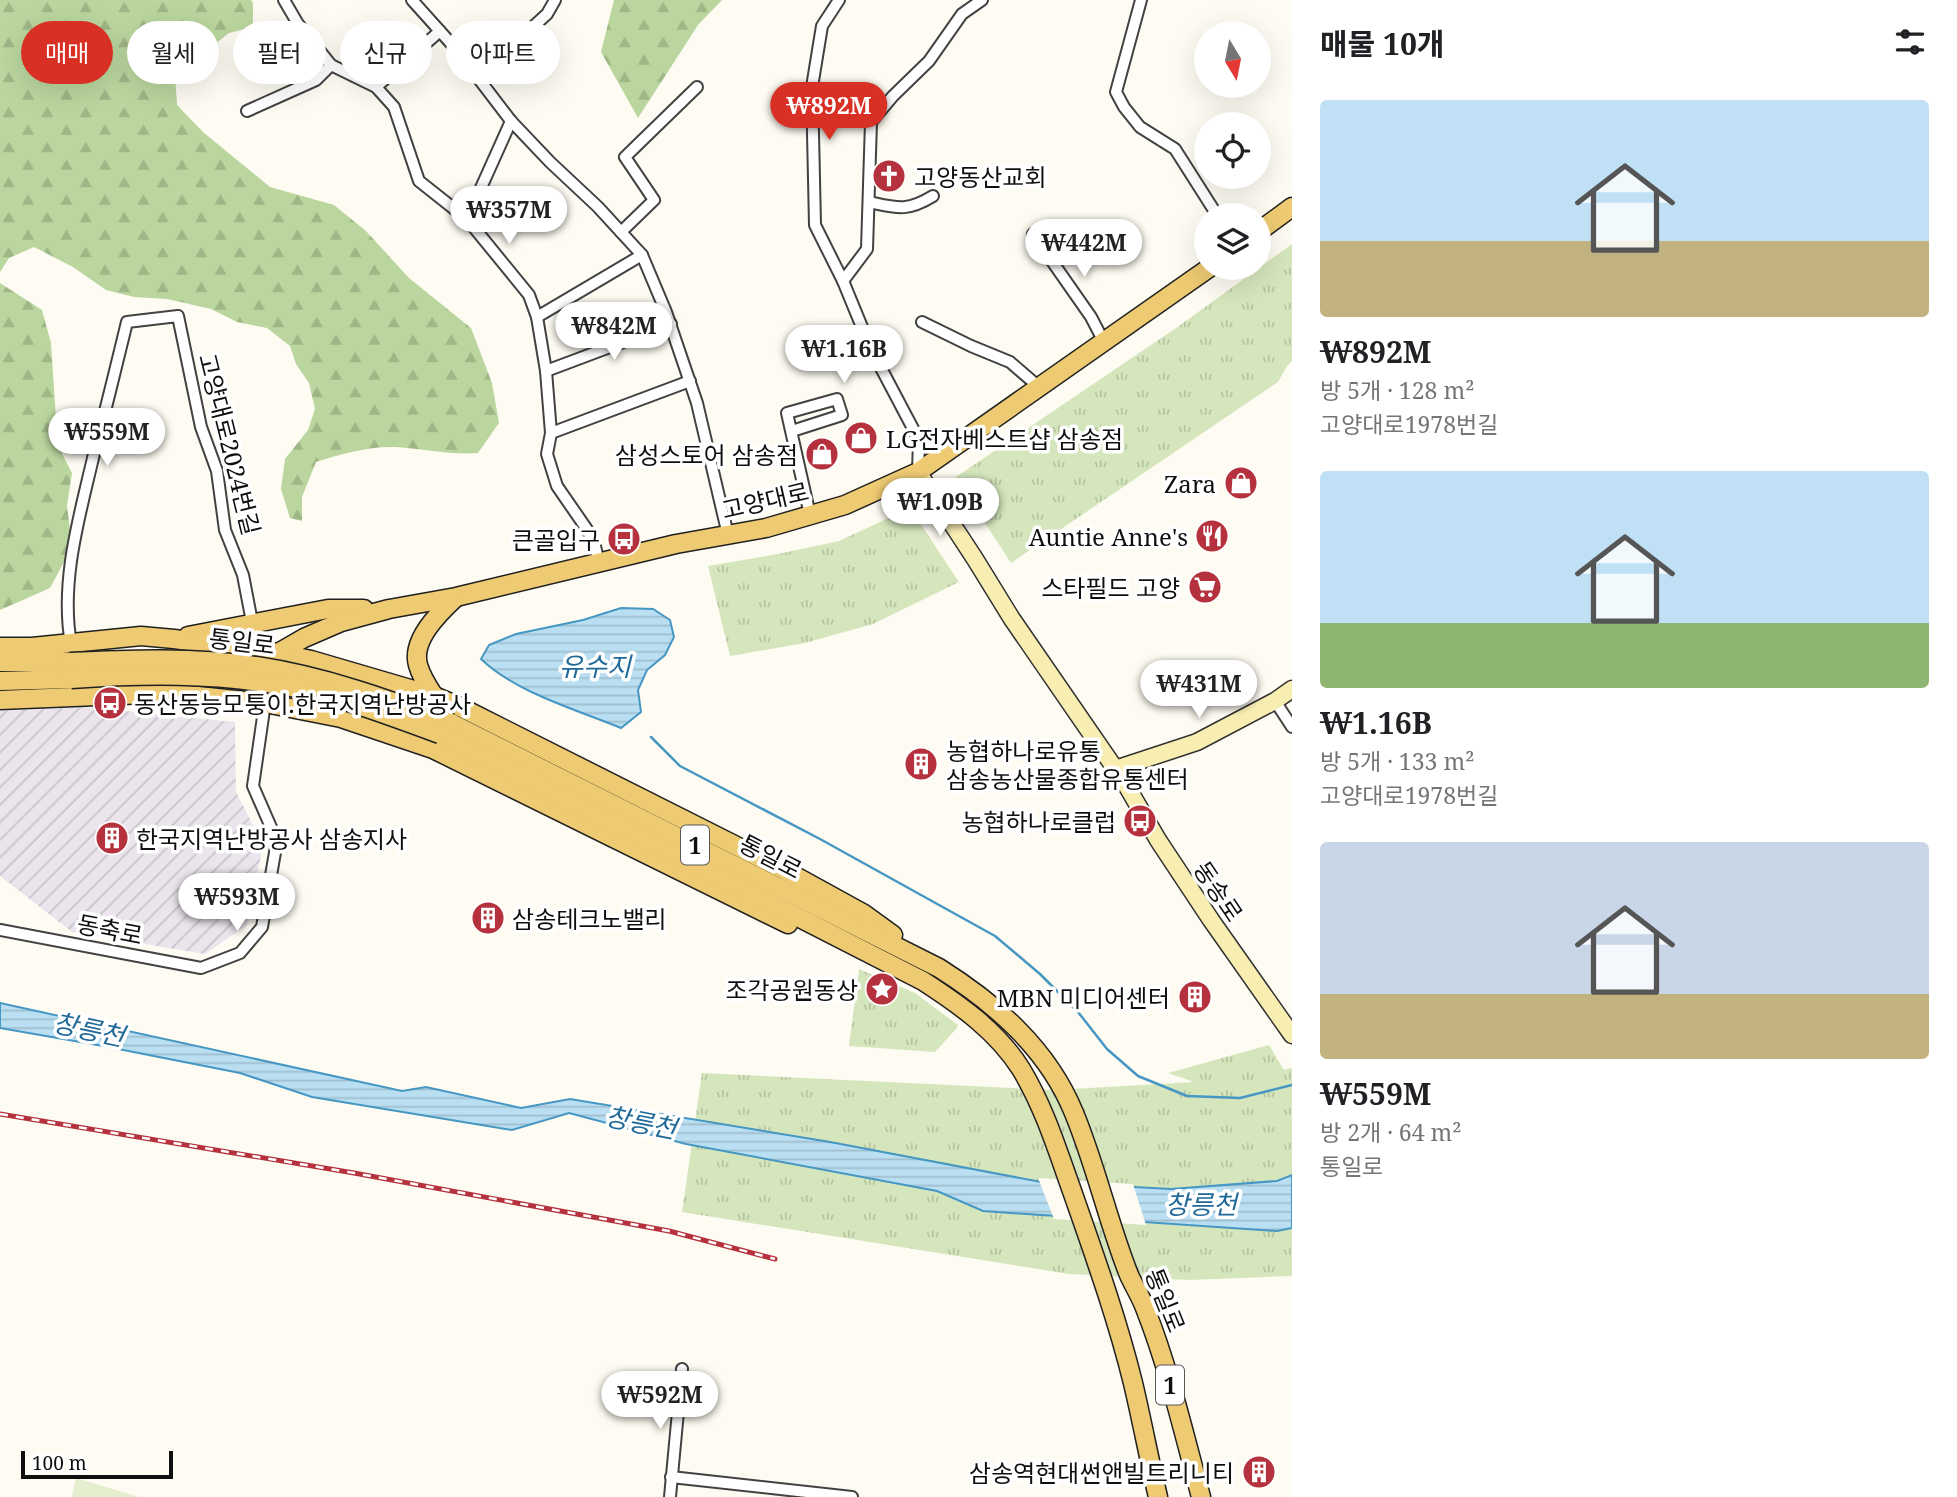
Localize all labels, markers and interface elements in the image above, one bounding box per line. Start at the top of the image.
chip: 매매 [21,21,113,84]
chip: 월세 [127,21,219,84]
chip: 필터 [233,21,326,84]
chip: 신규 [340,21,432,84]
chip: 아파트 [446,21,560,84]
north arrow [1194,21,1270,98]
map controls [1194,21,1271,280]
text: 매물 10개 [1320,23,1445,64]
icon: filters [1891,23,1929,61]
pin: ₩892M [780,82,878,142]
text: ₩892M [786,89,872,121]
button: locate [1194,112,1271,189]
icon: home [1562,145,1688,271]
church icon: 고양동산교회 [870,157,908,195]
place label: 고양동산교회 [914,160,1046,193]
pin: ₩357M [460,187,558,246]
text: ₩357M [466,193,552,225]
button: layers [1194,203,1271,280]
pin: ₩442M [1035,219,1133,279]
text: ₩442M [1041,226,1127,258]
pin: ₩842M [565,302,663,362]
text: ₩842M [571,309,657,341]
pin: ₩1.16B [787,326,901,385]
text: ₩892M [1320,331,1431,372]
text: ₩1.16B [801,332,887,364]
street label: 고양대로2024번길 [191,350,269,538]
text: 방 5개 · 128 m² [1320,374,1474,406]
pin: ₩559M [58,408,156,468]
text: 고양대로1978번길 [1320,408,1498,440]
text: ₩559M [64,415,150,447]
shop icon: LG전자베스트샵 삼송점 [842,419,880,457]
place label: LG전자베스트샵 삼송점 [886,422,1123,455]
shop icon: 삼성스토어 삼송점 [803,435,841,473]
place label: 삼성스토어 삼송점 [615,438,798,471]
shop icon: Zara [1222,464,1260,502]
place label: Zara [1164,467,1216,500]
street label: 고양대로 [718,474,812,526]
pin: ₩1.09B [883,478,997,538]
text: ₩1.09B [897,485,983,517]
icon: home [1562,516,1688,642]
restaurant icon: Auntie Anne's [1193,517,1231,555]
bus stop icon: 큰골입구 [605,520,643,558]
place label: Auntie Anne's [1029,520,1188,553]
place label: 큰골입구 [512,523,600,556]
supermarket icon: 스타필드 고양 [1186,568,1224,606]
place label: 스타필드 고양 [1041,571,1180,604]
street label: 통일로 [207,621,277,661]
water label: 유수지 [559,648,633,684]
pin: ₩431M [1150,660,1248,720]
text: ₩431M [1156,667,1242,699]
bus stop icon: 동산동능모퉁이.한국지역난방공사 [91,684,129,722]
place label: 동산동능모퉁이.한국지역난방공사 [134,687,471,720]
text: ₩1.16B [1320,702,1432,743]
place label: 농협하나로유통 삼송농산물종합유통센터 [946,734,1189,795]
building icon: 농협하나로유통 삼송농산물종합유통센터 [902,745,940,783]
text: 방 5개 · 133 m² [1320,745,1474,777]
text: 고양대로1978번길 [1320,779,1498,811]
bus stop icon: 농협하나로클럽 [1121,802,1159,840]
place label: 농협하나로클럽 [961,805,1116,838]
building icon: 한국지역난방공사 삼송지사 [93,819,131,857]
place label: 한국지역난방공사 삼송지사 [136,822,407,855]
road number: 1 [681,825,709,864]
street label: 통일로 [734,826,808,886]
street label: 동송로 [1187,854,1251,928]
pin: ₩593M [188,874,286,933]
text: ₩593M [194,880,280,912]
icon: home [1562,887,1688,1013]
building icon: 삼송테크노밸리 [469,899,507,937]
place label: 삼송테크노밸리 [512,902,667,935]
street label: 동축로 [74,906,146,952]
place icon: 조각공원동상 [863,970,901,1008]
place label: 조각공원동상 [726,973,858,1006]
building icon: MBN 미디어센터 [1176,978,1214,1016]
place label: MBN 미디어센터 [997,981,1170,1014]
water label: 창릉천 [50,1004,131,1055]
text: ₩559M [1320,1073,1431,1114]
water label: 창릉천 [602,1097,683,1147]
text: 방 2개 · 64 m² [1320,1116,1462,1148]
text: 통일로 [1320,1150,1383,1182]
water label: 창릉천 [1165,1186,1240,1222]
street label: 통일로 [1138,1263,1194,1337]
road number: 1 [1156,1366,1184,1404]
pin: ₩592M [611,1372,709,1431]
text: ₩592M [617,1378,703,1410]
scale bar [21,1448,173,1480]
text: 100 m [32,1450,87,1476]
building icon: 삼송역현대썬앤빌트리니티 [1240,1453,1278,1491]
place label: 삼송역현대썬앤빌트리니티 [969,1456,1234,1489]

